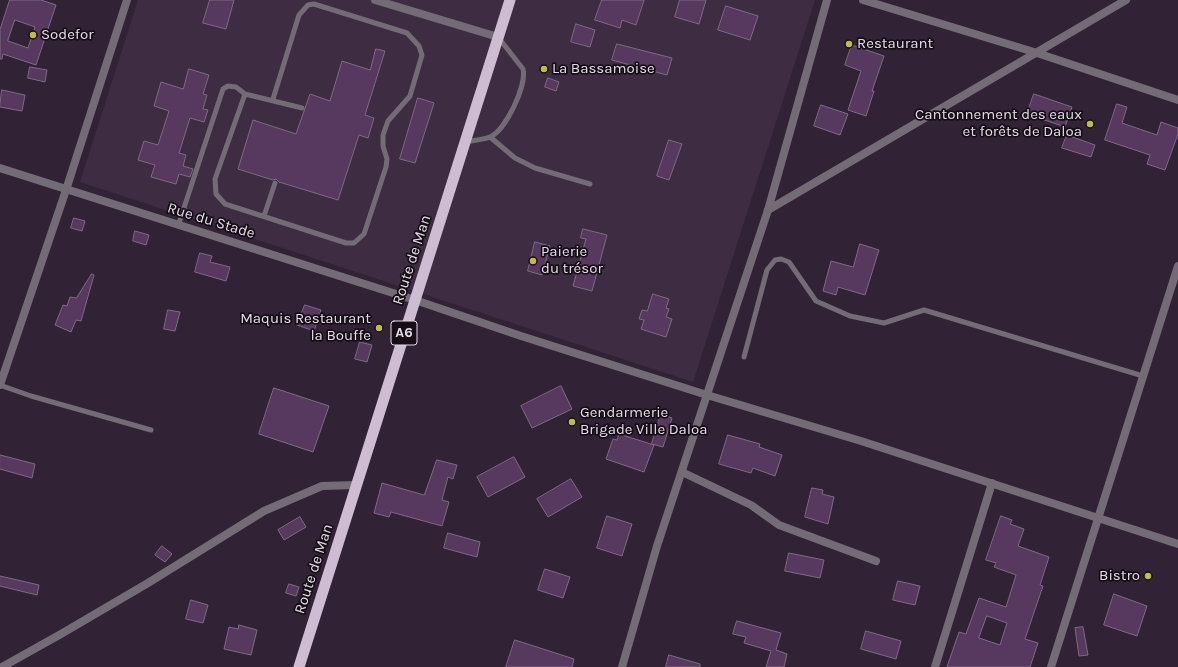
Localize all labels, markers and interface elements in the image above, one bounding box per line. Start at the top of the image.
place label: Sodefor [41,26,94,44]
marker: Sodefor [28,30,38,40]
place label: Restaurant [857,35,933,53]
marker: Restaurant [844,39,854,49]
place label: La Bassamoise [552,60,655,78]
marker: La Bassamoise [539,64,549,74]
place label: Cantonnement des eaux et forêts de Daloa [915,106,1082,141]
marker: Cantonnement des eaux et forêts de Daloa [1085,119,1095,129]
street label: Rue du Stade [165,199,257,243]
street label: Route de Man [389,213,435,307]
place label: Paierie du trésor [541,243,603,278]
marker: Paierie du trésor [528,256,538,266]
place label: Maquis Restaurant la Bouffe [240,310,371,345]
road number: A6 [391,321,417,345]
marker: Maquis Restaurant la Bouffe [374,323,384,333]
place label: Gendarmerie Brigade Ville Daloa [580,404,707,439]
marker: Gendarmerie Brigade Ville Daloa [567,417,577,427]
street label: Route de Man [291,522,337,616]
place label: Bistro [1099,567,1140,585]
marker: Bistro [1143,571,1153,581]

